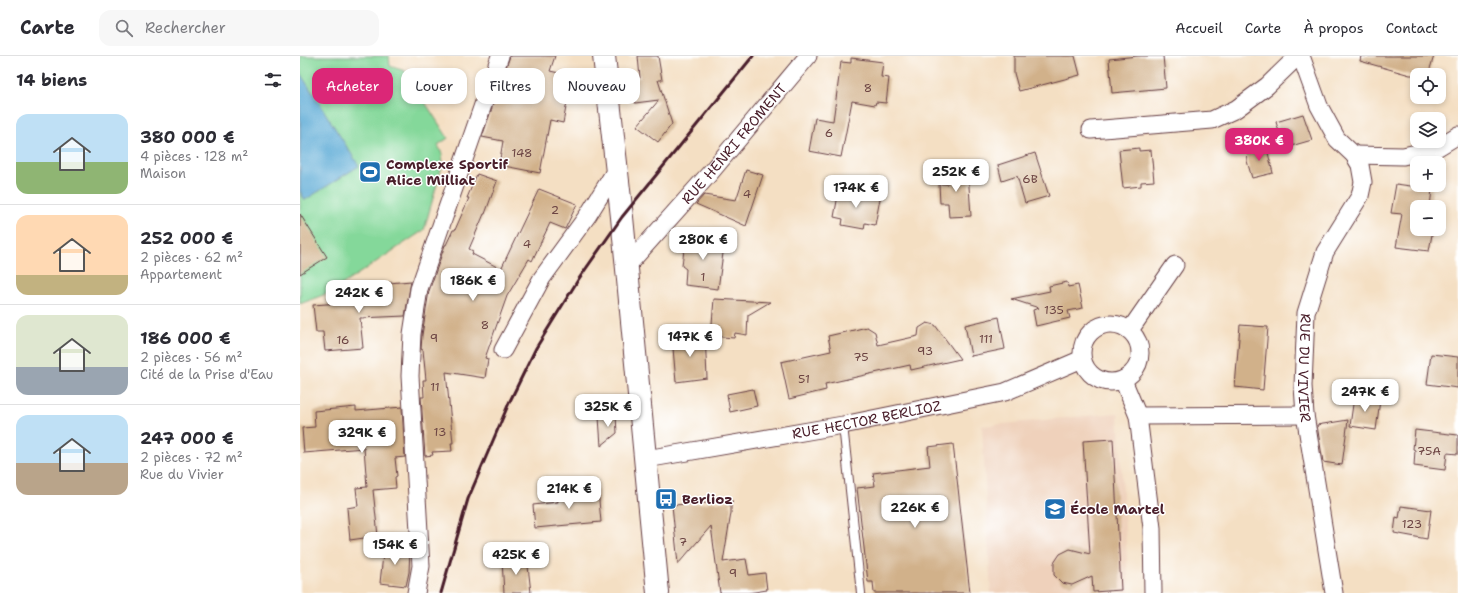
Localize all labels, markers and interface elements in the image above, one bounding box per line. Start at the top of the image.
search box [99,10,379,46]
text: Carte [20,15,75,40]
icon: search [113,17,135,39]
text: Rechercher [145,18,226,38]
text: Accueil [1175,19,1223,37]
text: Carte [1245,19,1281,37]
text: À propos [1303,19,1364,37]
text: Contact [1386,19,1438,37]
chip: Acheter [312,68,393,104]
chip: Louer [401,68,467,104]
chip: Filtres [475,68,545,104]
chip: Nouveau [553,68,640,104]
map controls [1410,68,1446,236]
button: locate [1410,68,1446,104]
text: 14 biens [16,69,87,91]
icon: filters [262,69,284,91]
street label: RUE HENRI FROMENT [678,79,791,208]
house number: 8 [864,80,872,96]
button: layers [1410,112,1446,148]
house number: 6 [825,125,833,141]
text: 380 000 € [140,126,235,148]
pin: 380K € [1226,128,1292,162]
icon: home [48,130,96,178]
text: 380K € [1234,132,1284,149]
house number: 148 [512,145,532,161]
text: 4 pièces · 128 m² [140,148,248,165]
place label: Complexe Sportif Alice Milliat [386,155,509,189]
button: + [1410,156,1446,192]
sports icon: Complexe Sportif Alice Milliat [357,159,383,185]
pin: 252K € [923,159,989,193]
text: 252K € [932,163,980,180]
text: Maison [140,165,186,182]
house number: 6B [1022,171,1038,187]
pin: 174K € [823,175,889,209]
text: 174K € [833,179,879,196]
house number: 4 [743,186,751,202]
button: − [1410,200,1446,236]
house number: 2 [551,202,559,218]
text: 252 000 € [140,227,233,249]
pin: 280K € [670,227,736,261]
icon: home [48,231,96,279]
text: 280K € [678,231,728,248]
house number: 4 [523,236,531,252]
text: 2 pièces · 62 m² [140,249,243,266]
text: Appartement [140,266,222,283]
pin: 186K € [440,268,506,302]
house number: 1 [700,269,706,285]
text: 186K € [450,272,496,289]
pin: 242K € [326,280,392,314]
text: 242K € [335,284,383,301]
house number: 135 [1044,302,1064,318]
street label: RUE DU VIVIER [1294,313,1315,424]
house number: 8 [481,317,489,333]
pin: 147K € [657,324,723,358]
text: 186 000 € [140,327,231,349]
text: 147K € [667,328,713,345]
house number: 9 [430,330,438,346]
icon: home [48,331,96,379]
house number: 111 [979,331,993,347]
house number: 16 [336,332,350,348]
house number: 93 [917,343,933,359]
text: 2 pièces · 56 m² [140,349,242,366]
house number: 75 [853,349,869,365]
text: Cité de la Prise d'Eau [140,366,273,383]
house number: 51 [798,371,810,387]
house number: 11 [430,379,440,395]
pin: 247K € [1332,379,1398,413]
text: 247K € [1341,383,1389,400]
pin: 325K € [575,394,641,428]
street label: RUE HECTOR BERLIOZ [791,396,943,443]
text: 325K € [584,398,632,415]
pin: 329K € [329,420,395,454]
text: 329K € [338,424,386,441]
house number: 13 [434,424,446,440]
text: 247 000 € [140,427,234,449]
icon: home [48,431,96,479]
house number: 75A [1417,443,1441,459]
text: 2 pièces · 72 m² [140,449,243,466]
text: Rue du Vivier [140,466,224,483]
pin: 214K € [536,476,602,510]
text: 214K € [546,480,592,497]
bus stop icon: Berlioz [653,486,679,512]
place label: Berlioz [682,490,733,508]
pin: 226K € [882,495,948,529]
school or university icon: École Martel [1042,496,1068,522]
text: 226K € [890,499,940,516]
place label: École Martel [1070,500,1165,518]
house number: 123 [1402,516,1422,532]
pin: 154K € [362,532,428,566]
house number: 7 [679,534,687,550]
text: 154K € [372,536,418,553]
pin: 425K € [483,542,549,576]
text: 425K € [492,546,540,563]
house number: 9 [729,565,737,581]

